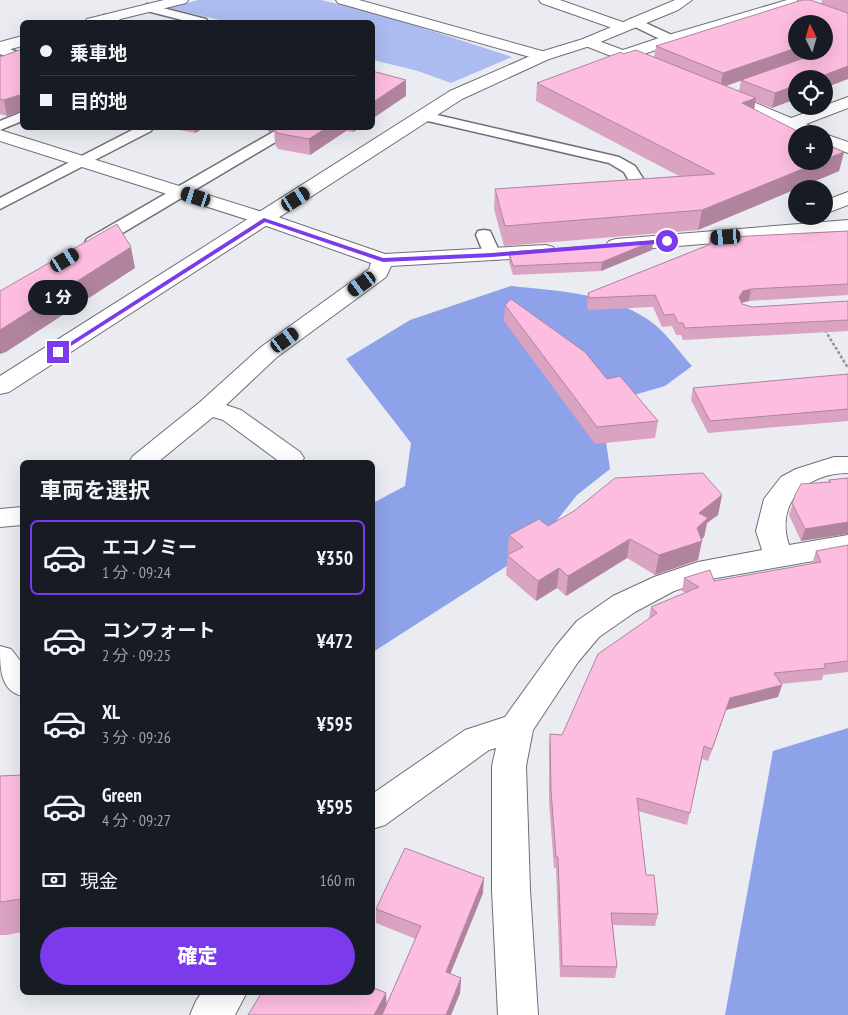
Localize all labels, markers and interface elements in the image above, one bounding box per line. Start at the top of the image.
north arrow [788,15,832,60]
map controls [788,15,833,225]
text: 乗車地 [70,41,127,65]
button: locate [788,70,833,115]
text: 目的地 [70,89,127,113]
button: + [788,125,833,170]
button: − [788,180,833,225]
car [179,185,212,209]
car [279,185,312,213]
car [710,228,741,246]
route start [656,230,678,252]
car [48,246,81,274]
car [345,269,378,299]
callout: 1 分 [28,280,88,314]
text: 1 分 [45,287,71,307]
car [268,325,301,355]
route end [47,341,69,363]
text: 車両を選択 [40,476,150,504]
icon: car [42,535,87,580]
text: エコノミー [102,535,197,559]
text: ¥350 [317,546,353,570]
text: 1 分 · 09:24 [102,562,171,582]
icon: car [42,618,87,663]
text: コンフォート [102,618,215,642]
text: ¥472 [317,629,353,653]
text: 2 分 · 09:25 [102,645,171,665]
text: XL [102,700,120,724]
icon: car [42,701,87,746]
text: ¥595 [317,712,353,736]
text: 3 分 · 09:26 [102,727,171,747]
text: Green [102,783,142,807]
icon: car [42,784,87,829]
text: ¥595 [317,795,353,819]
text: 4 分 · 09:27 [102,810,171,830]
icon: cash [40,866,68,894]
text: 現金 [80,869,118,893]
text: 160 m [320,870,355,890]
button: 確定 [40,927,355,985]

